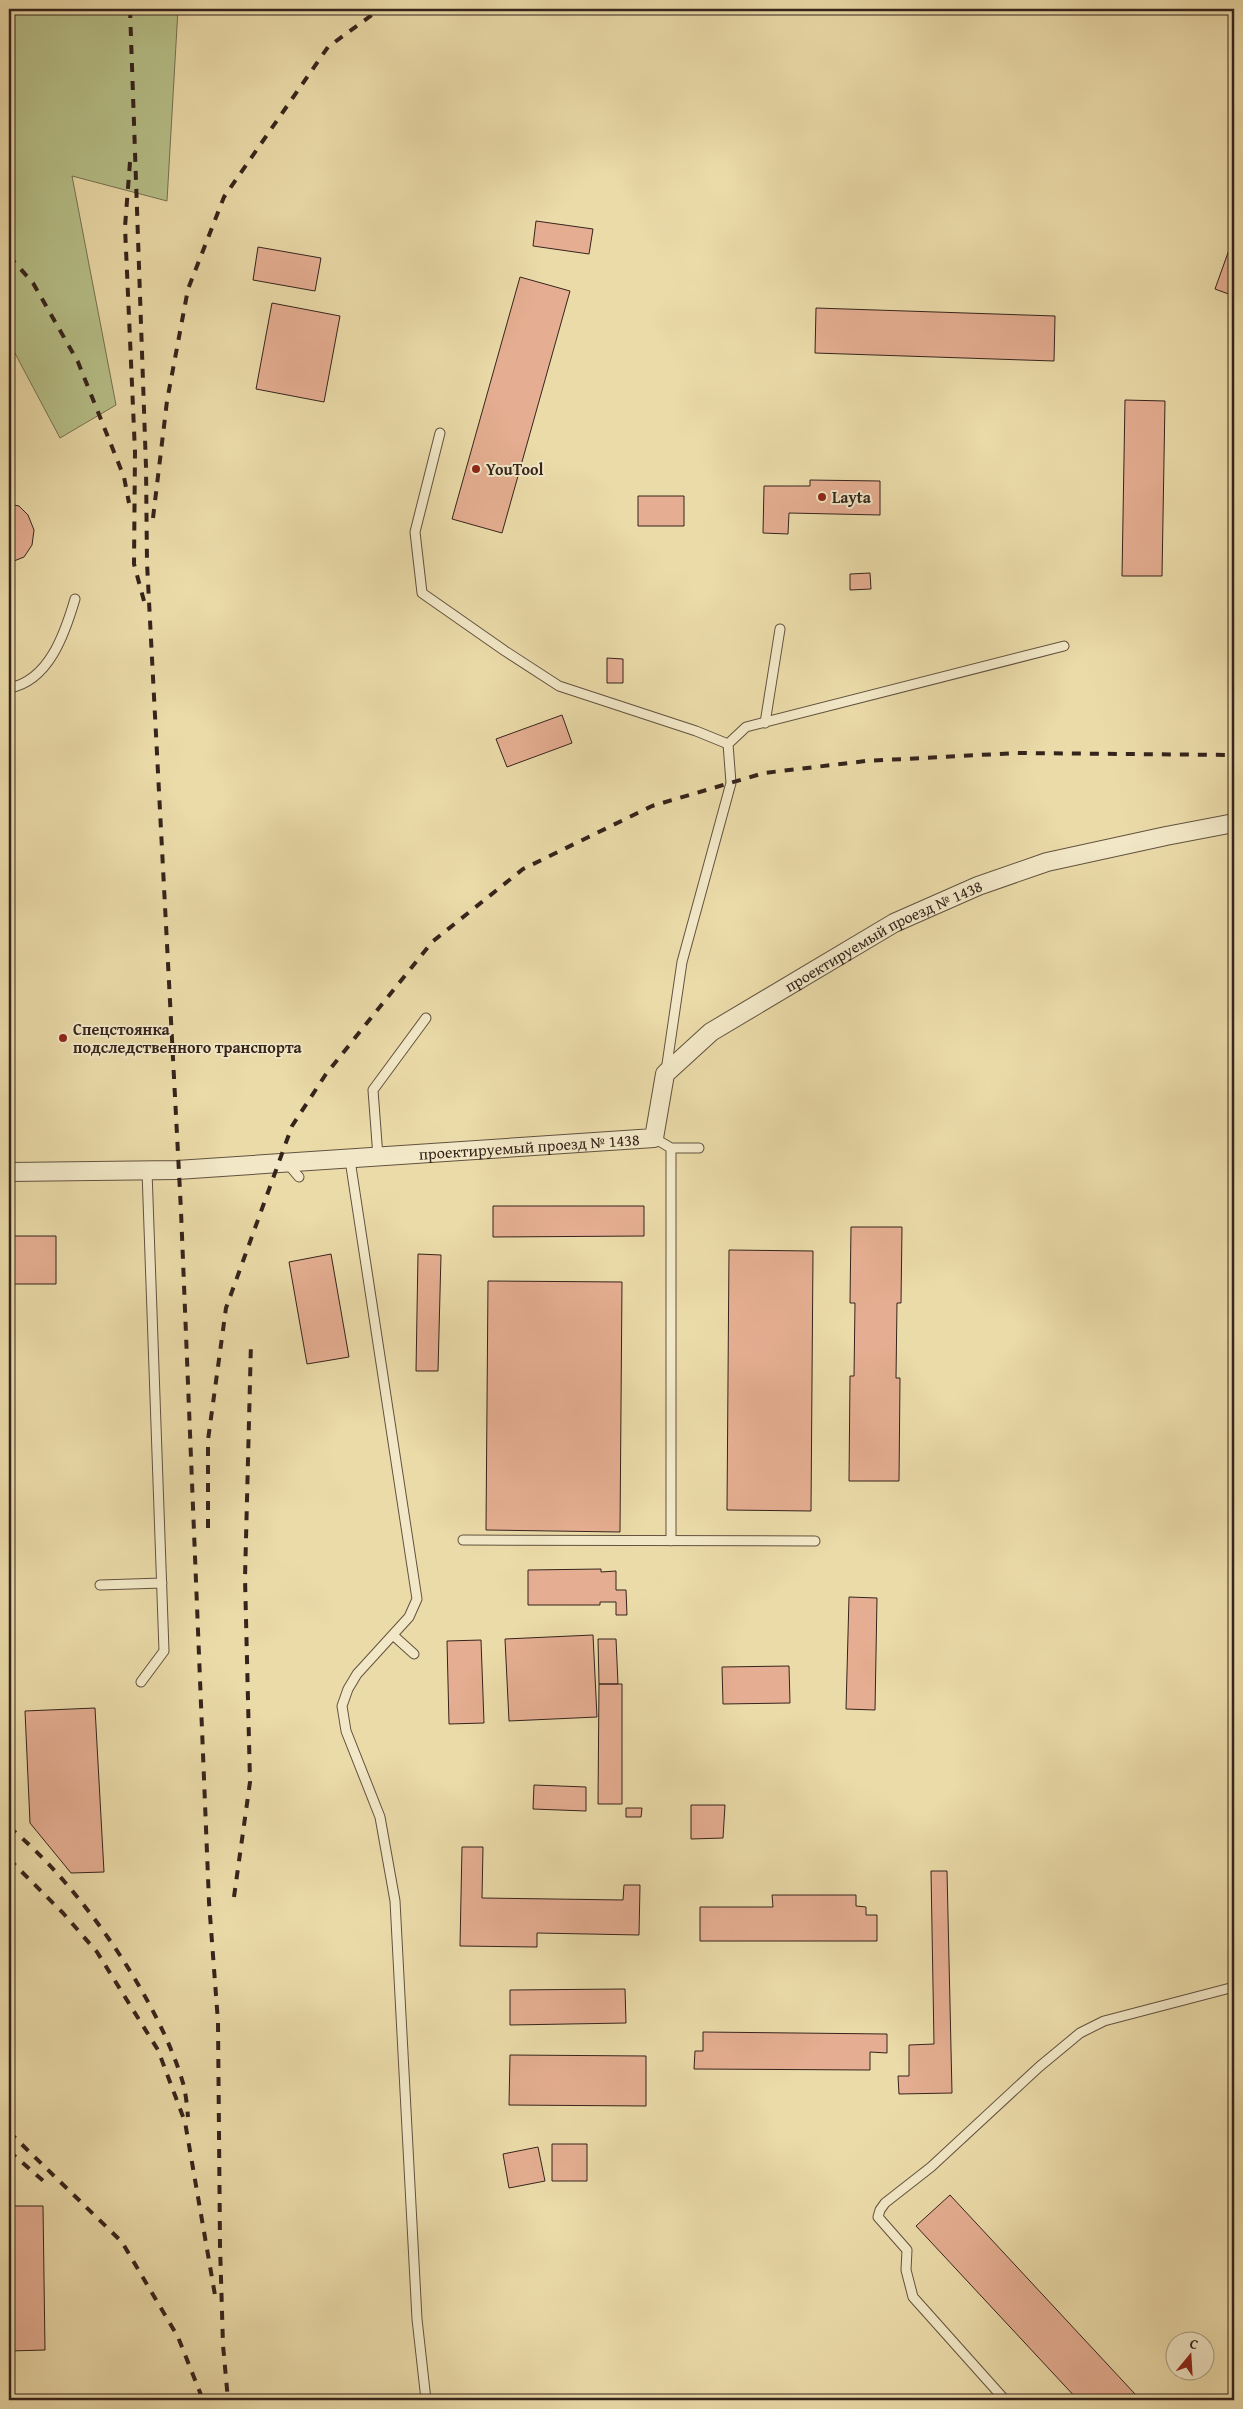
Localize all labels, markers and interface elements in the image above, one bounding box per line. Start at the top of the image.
place label: YouTool [486,457,543,481]
marker: YouTool [470,463,482,475]
place label: Layta [832,485,872,509]
marker: Layta [816,491,828,503]
street label: проектируемый проезд № 1438 [780,874,986,998]
place label: Спецстоянка подследственного транспорта [73,1017,302,1059]
marker: Спецстоянка подследственного транспорта [57,1032,69,1044]
street label: проектируемый проезд № 1438 [418,1127,641,1166]
north arrow [1166,2332,1216,2382]
text: С [1187,2333,1201,2354]

